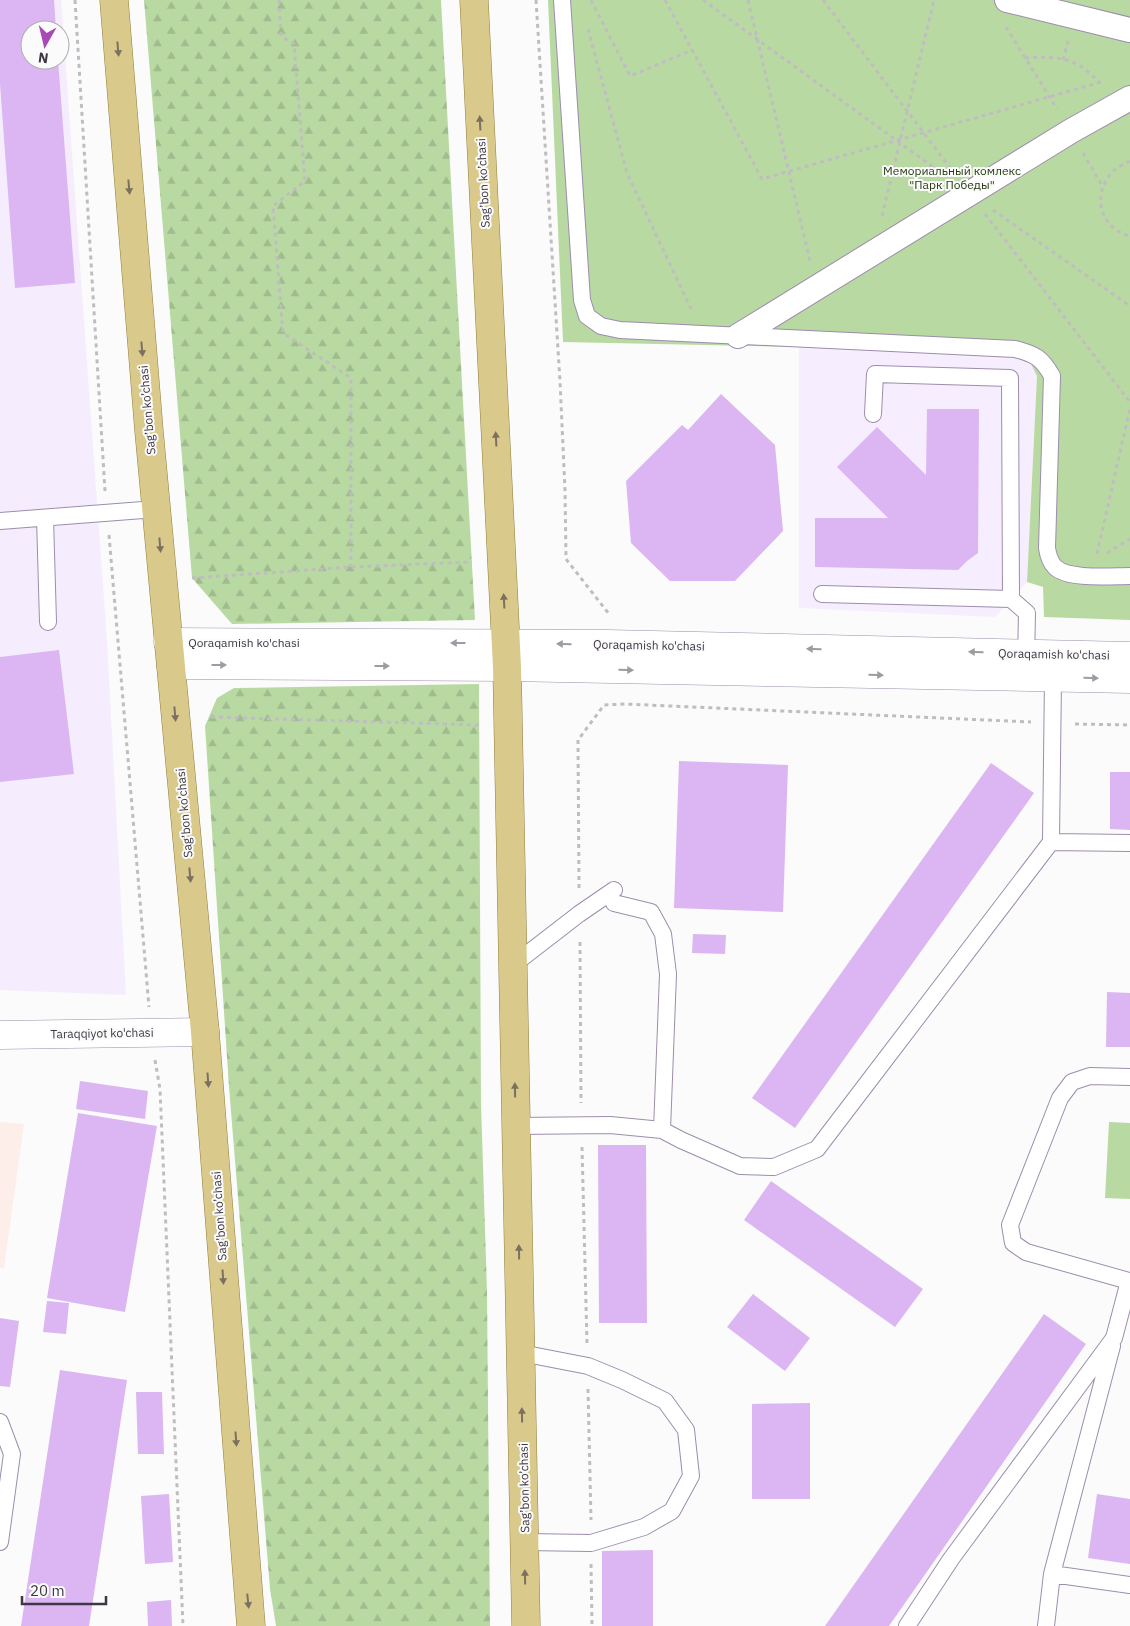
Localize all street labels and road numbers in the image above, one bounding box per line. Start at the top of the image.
street label: Sag’bon ko’chasi [473,138,493,228]
street label: Sag’bon ko’chasi [136,365,158,455]
street label: Qoraqamish ko'chasi [188,635,300,650]
street label: Qoraqamish ko'chasi [593,637,705,653]
street label: Qoraqamish ko'chasi [998,646,1110,662]
street label: Sag’bon ko’chasi [173,768,195,858]
street label: Taraqqiyot ko'chasi [50,1025,154,1041]
street label: Sag’bon ko’chasi [208,1171,230,1261]
street label: Sag’bon ko’chasi [516,1443,532,1533]

